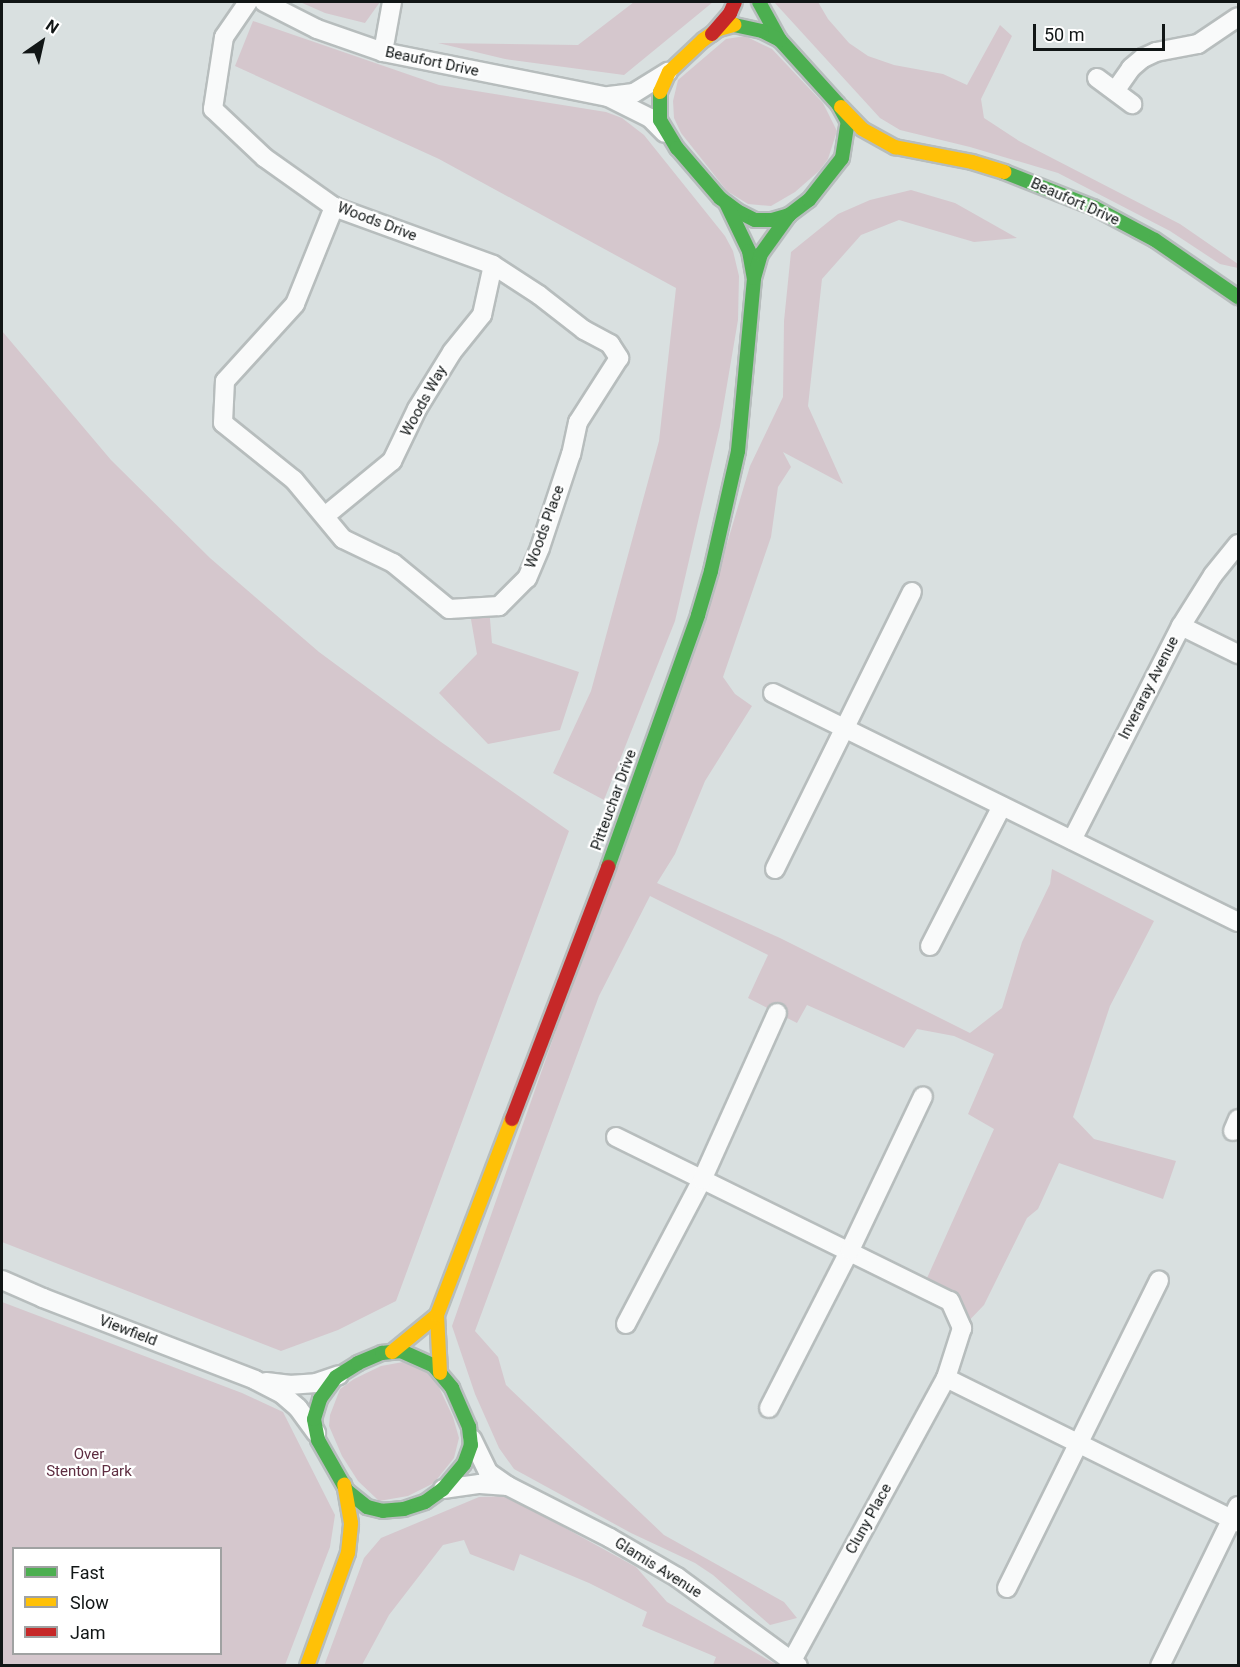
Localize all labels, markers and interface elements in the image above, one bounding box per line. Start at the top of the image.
north arrow [12,12,72,72]
scale bar [1036,12,1168,50]
text: N [42,16,62,38]
text: 50 m [1044,24,1084,45]
street label: Beaufort Drive [384,43,480,81]
street label: Beaufort Drive [1028,174,1122,230]
street label: Woods Drive [335,199,419,245]
street label: Woods Way [397,362,451,440]
street label: Woods Place [522,483,568,571]
street label: Inveraray Avenue [1115,634,1183,742]
street label: Pitteuchar Drive [587,747,641,853]
street label: Viewfield [96,1312,160,1350]
park label: Over Stenton Park [46,1445,132,1480]
street label: Cluny Place [842,1481,896,1557]
street label: Glamis Avenue [611,1534,705,1602]
legend [12,1547,222,1655]
text: Fast [70,1562,105,1583]
text: Slow [70,1592,109,1613]
text: Jam [70,1622,106,1643]

